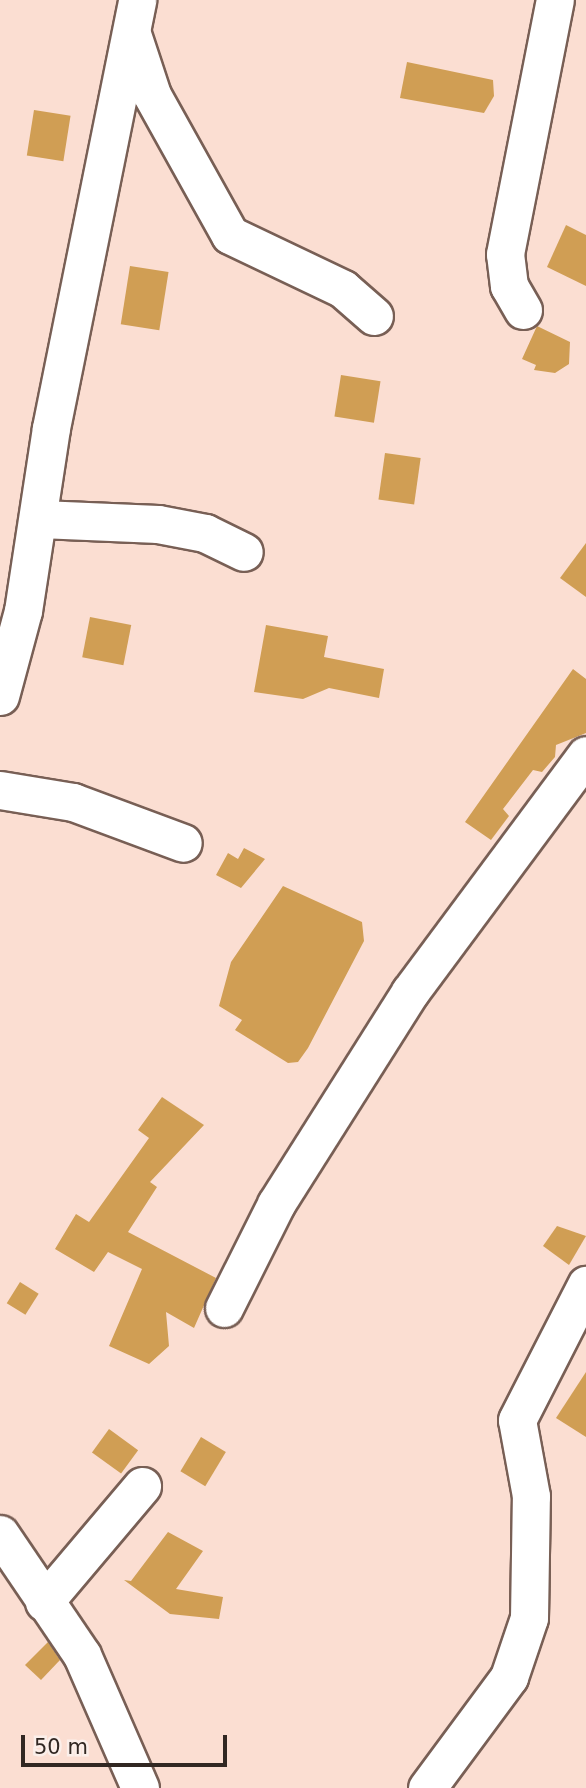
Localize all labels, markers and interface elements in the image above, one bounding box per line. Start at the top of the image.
scale bar [24,1722,231,1766]
text: 50 m [34,1735,88,1759]

